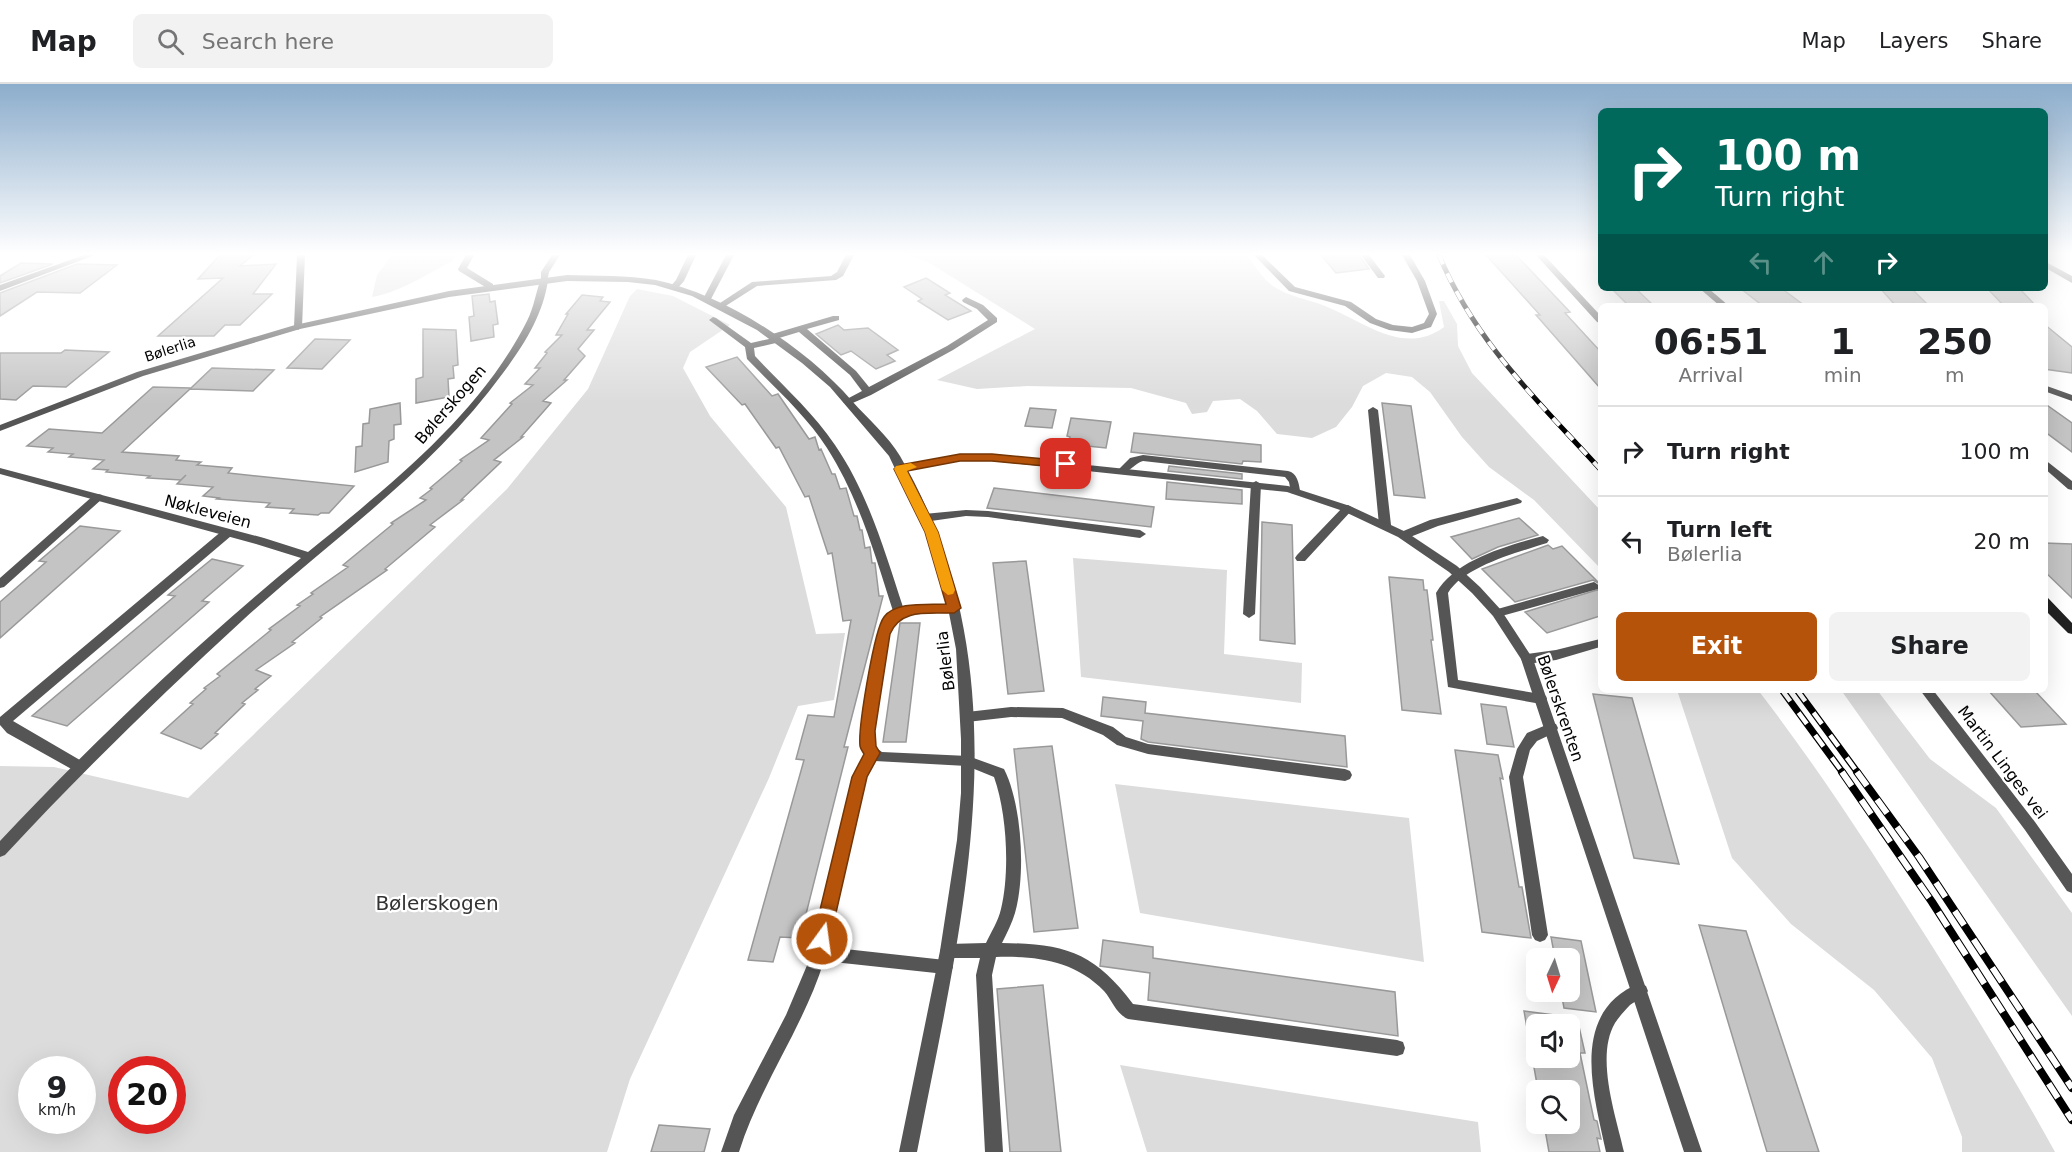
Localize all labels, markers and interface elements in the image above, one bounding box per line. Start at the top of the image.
search box [133,14,553,68]
text: Map [30,25,97,58]
icon: search [154,25,187,58]
text: Search here [202,29,334,54]
text: Map [1802,29,1846,53]
text: Layers [1879,29,1948,53]
text: Share [1981,29,2042,53]
text: 100 m [1715,131,1861,180]
icon: right [1616,132,1694,210]
text: Turn right [1715,181,1844,212]
icon: left [1744,246,1777,279]
icon: ahead [1807,246,1840,279]
icon: right [1870,246,1903,279]
text: 06:51 [1654,321,1768,362]
text: 1 [1830,321,1855,362]
text: 250 [1917,321,1992,362]
street label: Bølerlia [142,333,198,365]
street label: Bølerskogen [411,361,490,448]
text: Arrival [1678,363,1743,387]
text: min [1824,363,1862,387]
text: m [1945,363,1965,387]
icon: right [1616,435,1649,468]
pin [1040,438,1091,489]
text: Turn right [1667,439,1790,464]
text: 100 m [1960,439,2030,464]
icon: arrive [1049,447,1082,480]
street label: Nøkleveien [162,491,253,532]
text: Turn left [1667,517,1772,542]
icon: left [1616,525,1649,558]
text: 20 m [1974,529,2030,554]
text: Bølerlia [1667,542,1742,566]
button: Exit [1616,612,1817,681]
button: Share [1829,612,2030,681]
street label: Bølerlia [932,630,959,692]
street label: Bølerskrenten [1533,652,1588,764]
street label: Martin Linges vei [1954,702,2051,823]
park label: Bølerskogen [375,891,499,915]
position arrow [790,907,854,971]
north arrow [1526,948,1580,1002]
map controls [1526,948,1580,1134]
button: sound [1526,1014,1580,1068]
speed limit sign: 20 [108,1056,186,1134]
text: 9 [47,1070,67,1105]
button: search [1526,1080,1580,1134]
text: km/h [38,1101,76,1119]

